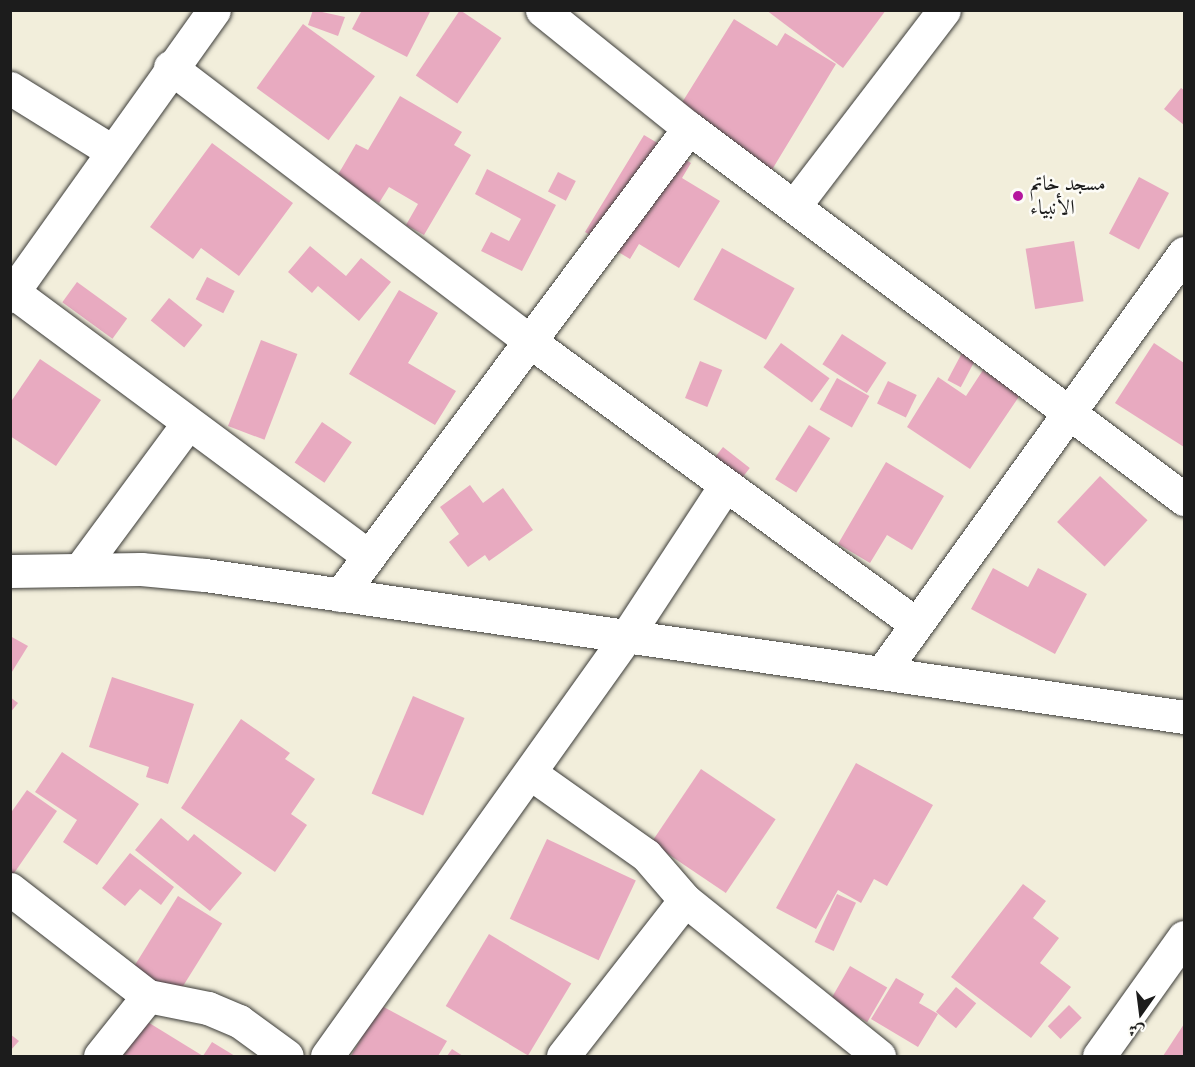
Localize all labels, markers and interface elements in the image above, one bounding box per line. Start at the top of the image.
place label: مسجد خاتم الأنبياء [1030,171,1106,221]
marker: مسجد خاتم الأنبياء [1011,189,1025,203]
north arrow [1111,983,1171,1043]
text: ش [1127,1019,1147,1042]

